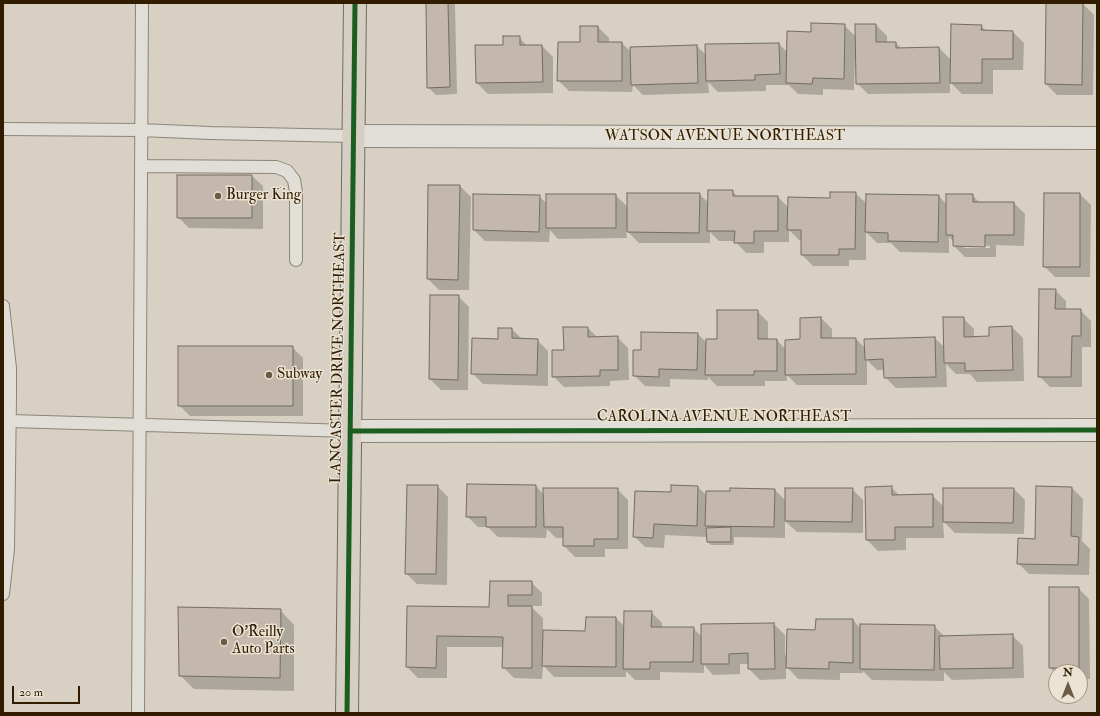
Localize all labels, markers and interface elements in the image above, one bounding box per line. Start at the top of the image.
street label: WATSON AVENUE NORTHEAST [605,128,845,146]
place label: Burger King [226,187,301,205]
marker: Burger King [213,191,223,201]
street label: LANCASTER DRIVE NORTHEAST [328,232,350,484]
place label: Subway [277,366,322,384]
marker: Subway [264,370,274,380]
street label: CAROLINA AVENUE NORTHEAST [597,409,851,427]
place label: O'Reilly Auto Parts [232,624,295,659]
marker: O'Reilly Auto Parts [219,637,229,647]
north arrow [1048,664,1088,704]
text: N [1063,666,1073,679]
scale bar [14,678,82,704]
text: 20 m [19,685,43,700]

